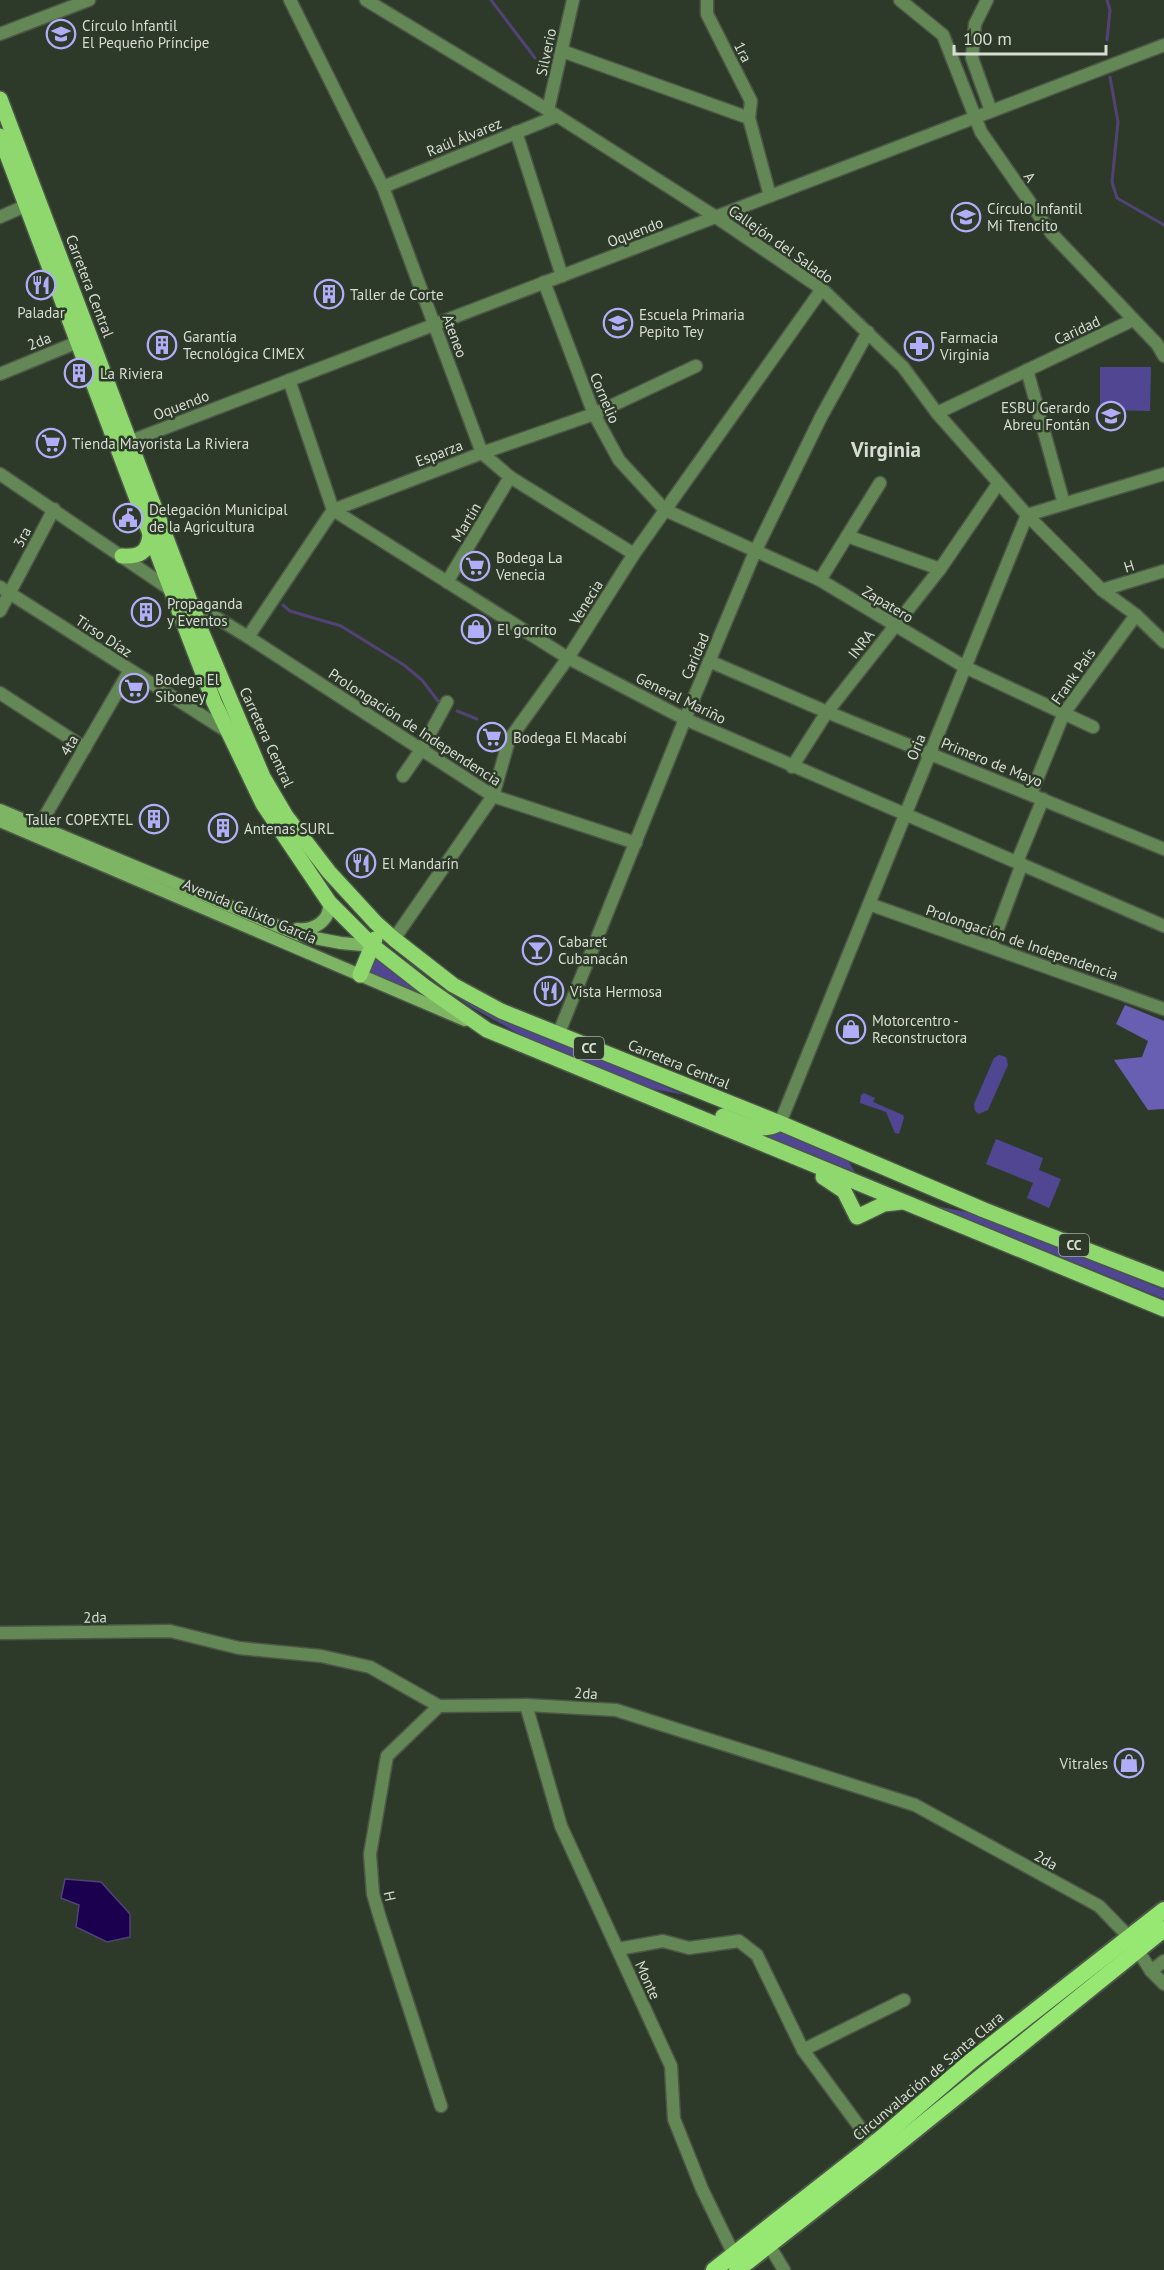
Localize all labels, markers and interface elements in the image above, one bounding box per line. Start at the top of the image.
place label: Círculo Infantil El Pequeño Príncipe [82,16,209,52]
school or university icon: Círculo Infantil El Pequeño Príncipe [45,18,77,50]
scale bar [954,18,1106,56]
street label: Silverio [532,26,560,78]
text: 100 m [963,27,1012,50]
street label: 1ra [730,38,756,66]
street label: Raúl Álvarez [424,113,504,161]
street label: A [1020,168,1040,186]
place label: Círculo Infantil Mi Trencito [987,199,1083,235]
street label: Callejón del Salado [725,201,837,287]
school or university icon: Círculo Infantil Mi Trencito [950,201,982,233]
street label: Oquendo [604,213,666,251]
street label: Carretera Central [62,232,119,341]
restaurant icon: Paladar [25,269,57,301]
building icon: Taller de Corte [313,278,345,310]
place label: Taller de Corte [350,285,444,304]
place label: Paladar [17,303,65,322]
place label: Escuela Primaria Pepito Tey [639,305,745,341]
school or university icon: Escuela Primaria Pepito Tey [602,307,634,339]
street label: Caridad [1051,311,1103,349]
street label: Ateneo [438,312,472,360]
place label: Garantía Tecnológica CIMEX [183,327,305,363]
street label: 2da [24,328,54,354]
place label: Farmacia Virginia [939,328,998,364]
building icon: Garantía Tecnológica CIMEX [146,329,178,361]
pharmacy icon: Farmacia Virginia [903,330,935,362]
building icon: La Riviera [63,357,95,389]
place label: La Riviera [100,364,163,383]
street label: Cornelio [586,370,624,426]
street label: Oquendo [150,386,212,424]
place label: ESBU Gerardo Abreu Fontán [1001,398,1090,434]
school or university icon: ESBU Gerardo Abreu Fontán [1095,400,1127,432]
supermarket icon: Tienda Mayorista La Riviera [35,427,67,459]
place label: Tienda Mayorista La Riviera [72,434,249,453]
street label: Esparza [413,435,465,471]
district label: Virginia [850,436,921,463]
street label: Martín [447,499,485,545]
place label: Delegación Municipal de la Agricultura [149,500,288,536]
public building icon: Delegación Municipal de la Agricultura [112,502,144,534]
street label: 3ra [9,523,35,551]
place label: Bodega La Venecia [495,548,563,584]
supermarket icon: Bodega La Venecia [459,550,491,582]
street label: H [1121,555,1137,577]
street label: Venecia [564,576,607,629]
street label: Zapatero [859,581,917,627]
place label: Propaganda y Eventos [167,594,243,630]
building icon: Propaganda y Eventos [130,596,162,628]
street label: Tirso Díaz [72,611,136,661]
shop icon: El gorrito [460,613,492,645]
place label: El gorrito [497,620,557,639]
street label: INRA [844,625,878,662]
street label: Caridad [677,630,713,682]
street label: Frank País [1047,644,1099,708]
street label: Prolongación de Independencia [325,664,505,790]
street label: General Mariño [633,668,729,728]
place label: Bodega El Siboney [155,670,220,706]
supermarket icon: Bodega El Siboney [118,672,150,704]
street label: Carretera Central [235,684,299,791]
supermarket icon: Bodega El Macabí [476,721,508,753]
place label: Bodega El Macabí [513,728,627,747]
street label: 4ta [56,731,82,759]
street label: Oria [902,731,930,763]
street label: Primero de Mayo [938,733,1046,791]
building icon: Taller COPEXTEL [138,803,170,835]
place label: Taller COPEXTEL [26,810,133,829]
building icon: Antenas SURL [207,812,239,844]
place label: Antenas SURL [244,819,334,838]
restaurant icon: El Mandarín [345,847,377,879]
place label: El Mandarín [382,854,459,873]
street label: Avenida Calixto García [180,874,320,948]
street label: Prolongación de Independencia [923,900,1121,984]
place label: Cabaret Cubanacán [558,932,628,968]
bar icon: Cabaret Cubanacán [521,934,553,966]
restaurant icon: Vista Hermosa [533,975,565,1007]
place label: Vista Hermosa [569,982,662,1001]
place label: Motorcentro - Reconstructora [872,1011,967,1047]
shop icon: Motorcentro - Reconstructora [835,1013,867,1045]
street label: Carretera Central [625,1035,733,1093]
road number: CC [574,1037,604,1059]
road number: CC [1059,1234,1089,1256]
street label: 2da [83,1607,107,1627]
street label: 2da [574,1683,598,1703]
shop icon: Vitrales [1113,1747,1145,1779]
place label: Vitrales [1059,1754,1108,1773]
street label: 2da [1031,1846,1061,1874]
street label: H [380,1889,400,1903]
street label: Monte [631,1958,665,2002]
street label: Circunvalación de Santa Clara [849,2007,1007,2145]

